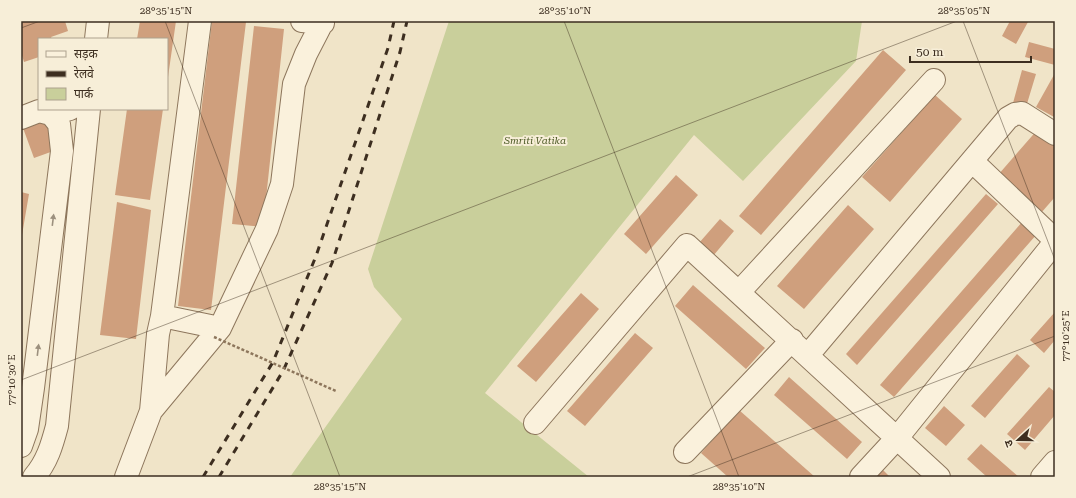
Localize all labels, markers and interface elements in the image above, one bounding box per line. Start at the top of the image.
text: 28°35'15"N [140,5,192,16]
text: 28°35'10"N [539,5,591,16]
text: 28°35'05"N [938,5,990,16]
legend [38,38,168,110]
scale bar [910,38,1031,64]
text: 50 m [916,45,943,59]
text: सड़क [74,47,99,61]
text: रेलवे [74,66,94,81]
text: पार्क [74,87,94,101]
park label: Smriti Vatika [503,135,566,146]
one-way arrow [50,214,57,226]
text: 77°10'25"E [1060,310,1071,362]
one-way arrow [35,343,41,356]
text: 77°10'30"E [6,354,17,406]
north arrow [998,420,1038,460]
text: उ [1002,438,1016,449]
text: 28°35'15"N [314,481,366,492]
text: 28°35'10"N [713,481,765,492]

